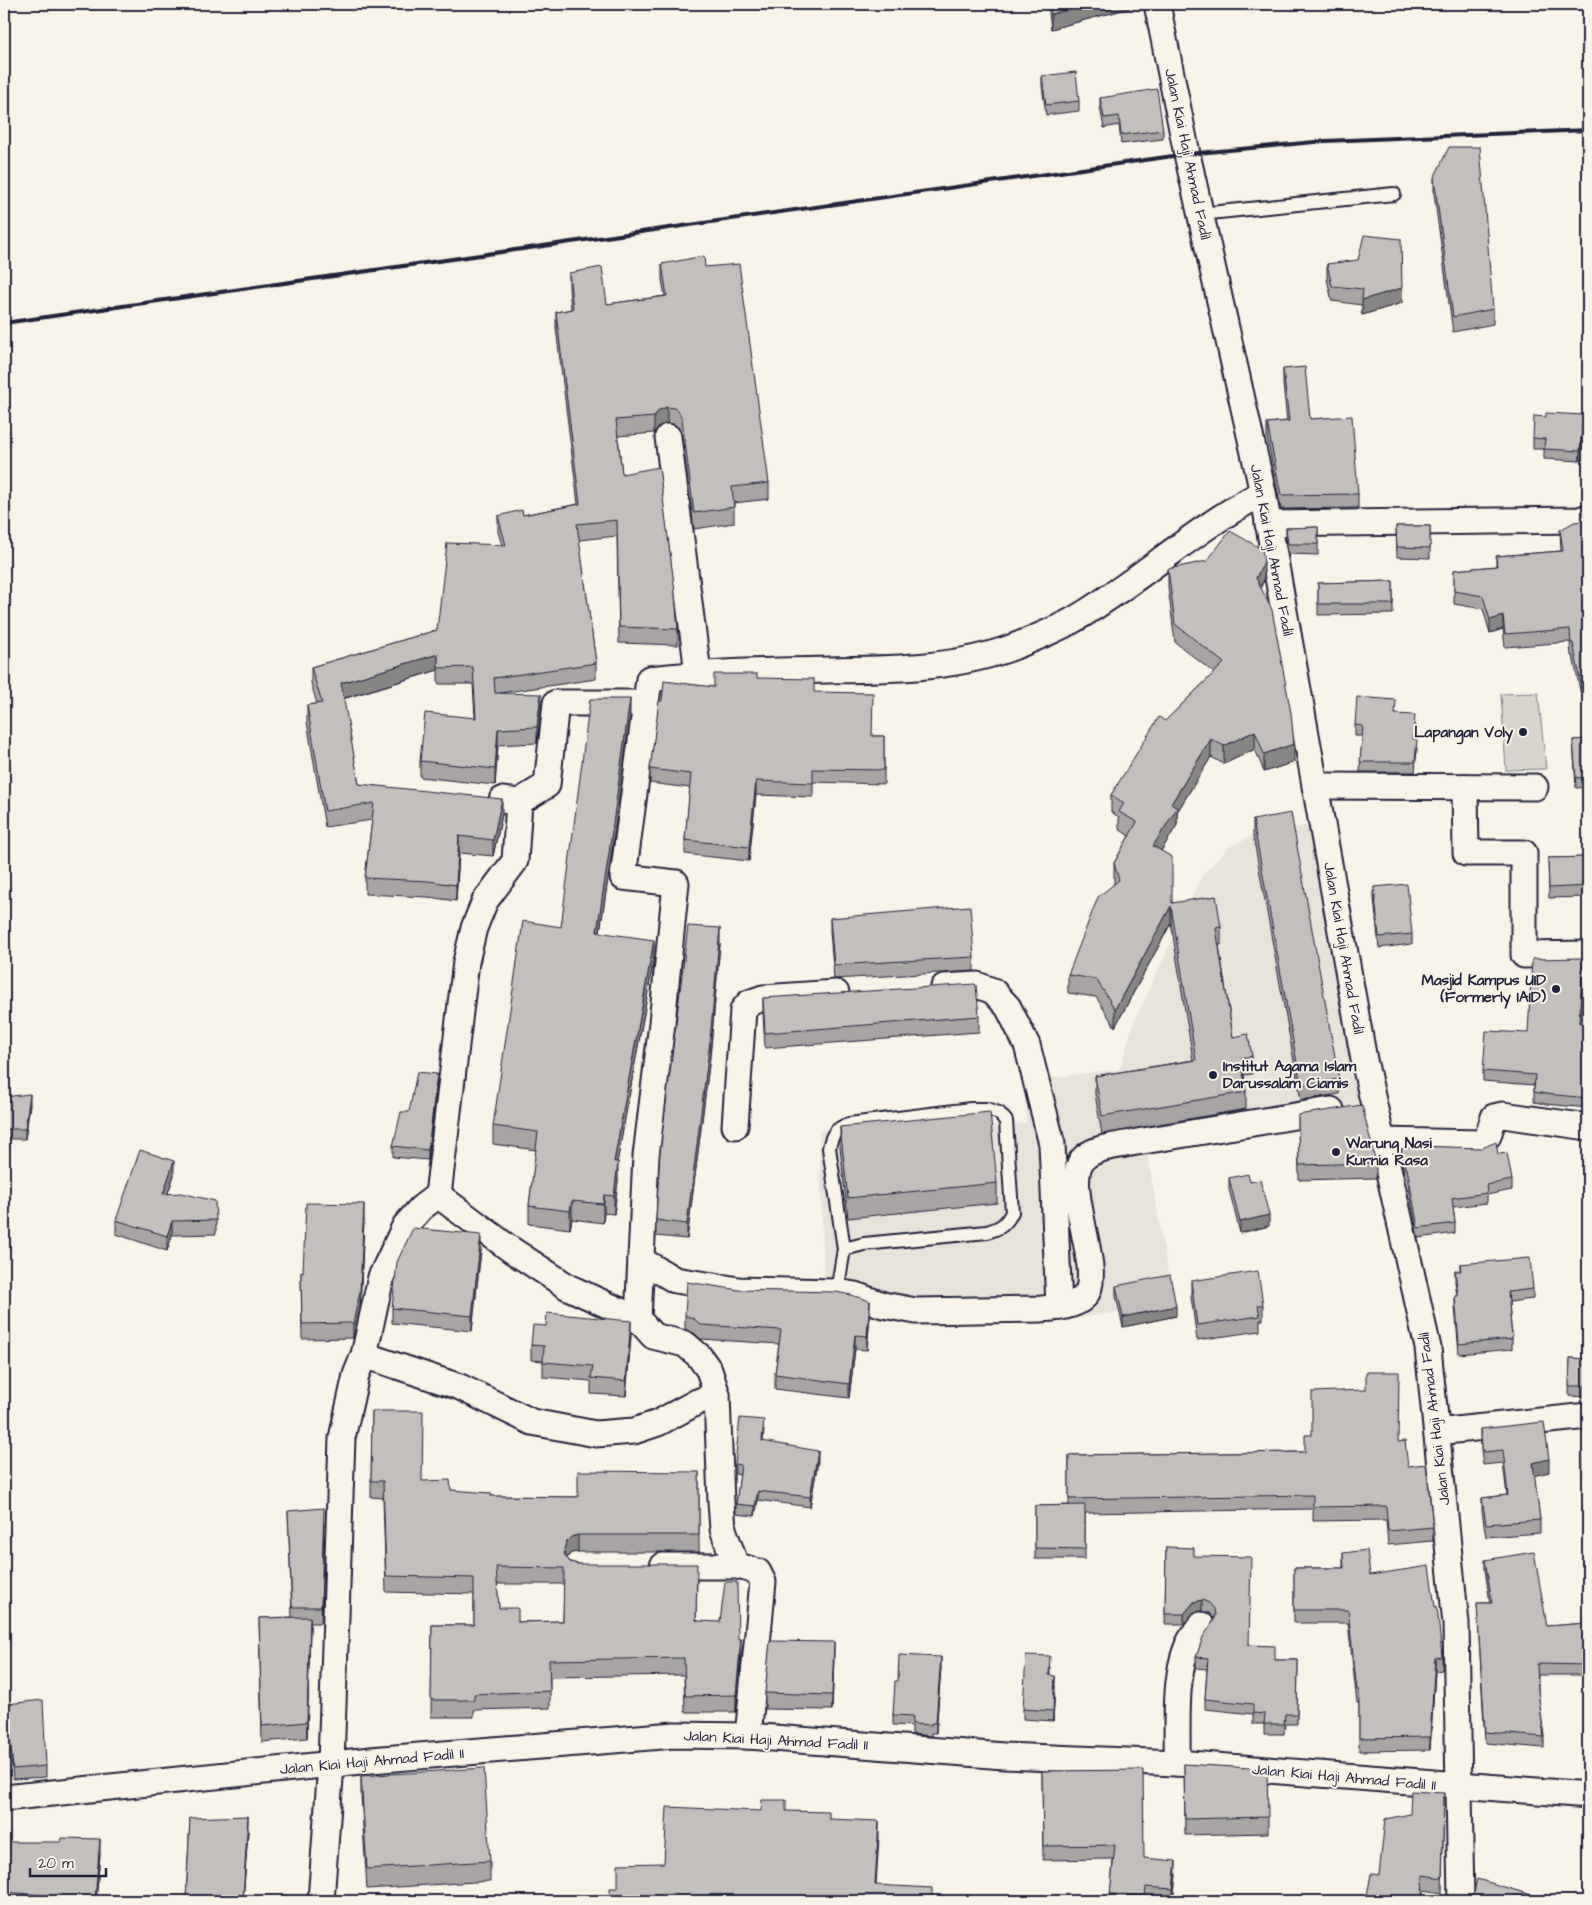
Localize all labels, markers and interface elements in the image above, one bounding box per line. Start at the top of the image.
street label: Jalan Kiai Haji Ahmad Fadil [1159,67,1216,242]
street label: Jalan Kiai Haji Ahmad Fadil [1245,463,1298,638]
place label: Lapangan Voly [1414,722,1514,745]
marker: Lapangan Voly [1517,726,1529,738]
street label: Jalan Kiai Haji Ahmad Fadil [1318,860,1369,1036]
place label: Masjid Kampus UID (Formerly IAID) [1421,970,1547,1009]
marker: Masjid Kampus UID (Formerly IAID) [1550,983,1562,995]
place label: Institut Agama Islam Darussalam Ciamis [1223,1056,1356,1094]
marker: Institut Agama Islam Darussalam Ciamis [1207,1069,1219,1081]
place label: Warung Nasi Kurnia Rasa [1345,1133,1432,1171]
marker: Warung Nasi Kurnia Rasa [1330,1146,1342,1158]
street label: Jalan Kiai Haji Ahmad Fadil [1413,1331,1456,1507]
street label: Jalan Kiai Haji Ahmad Fadil II [683,1725,869,1756]
street label: Jalan Kiai Haji Ahmad Fadil II [279,1743,465,1780]
street label: Jalan Kiai Haji Ahmad Fadil II [1251,1759,1437,1796]
scale bar [30,1845,106,1877]
text: 20 m [38,1853,74,1874]

